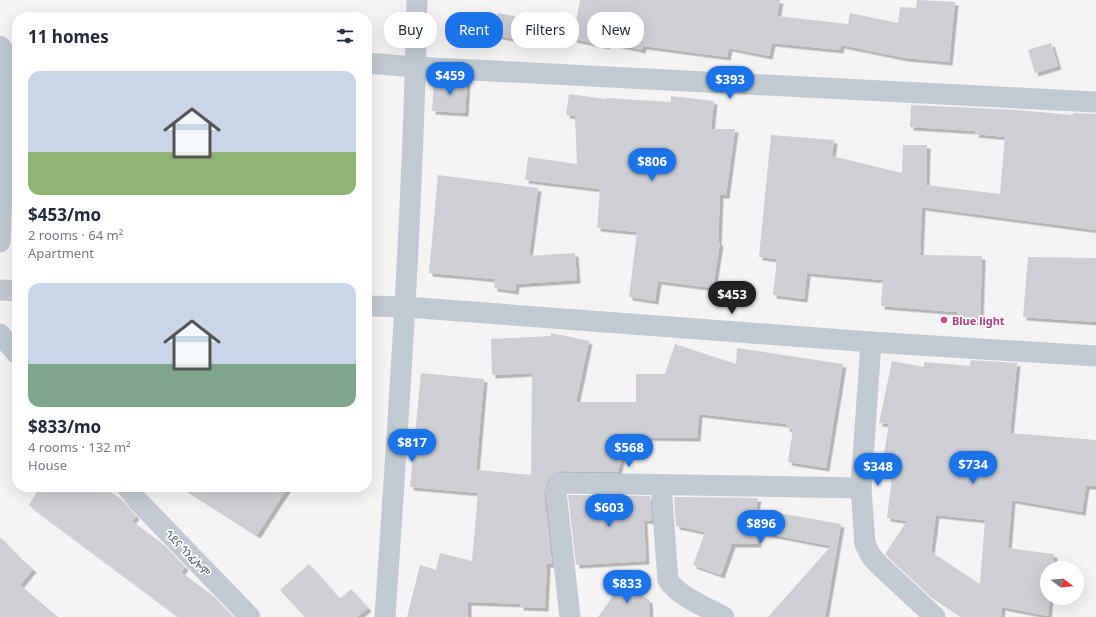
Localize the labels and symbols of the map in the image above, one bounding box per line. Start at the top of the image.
pin: $459 [426,62,474,96]
pin: $393 [706,66,754,100]
pin: $806 [628,148,676,182]
pin: $453 [708,281,756,315]
place label: Blue light [952,313,1005,328]
marker: Blue light [939,315,949,325]
pin: $817 [388,429,436,463]
pin: $568 [605,434,653,468]
pin: $734 [949,451,997,485]
pin: $348 [854,453,902,487]
pin: $603 [585,494,633,528]
pin: $896 [737,510,785,544]
street label: ጎደና ጎንፈሎም [162,527,214,580]
north arrow [1040,561,1084,605]
pin: $833 [603,570,651,604]

